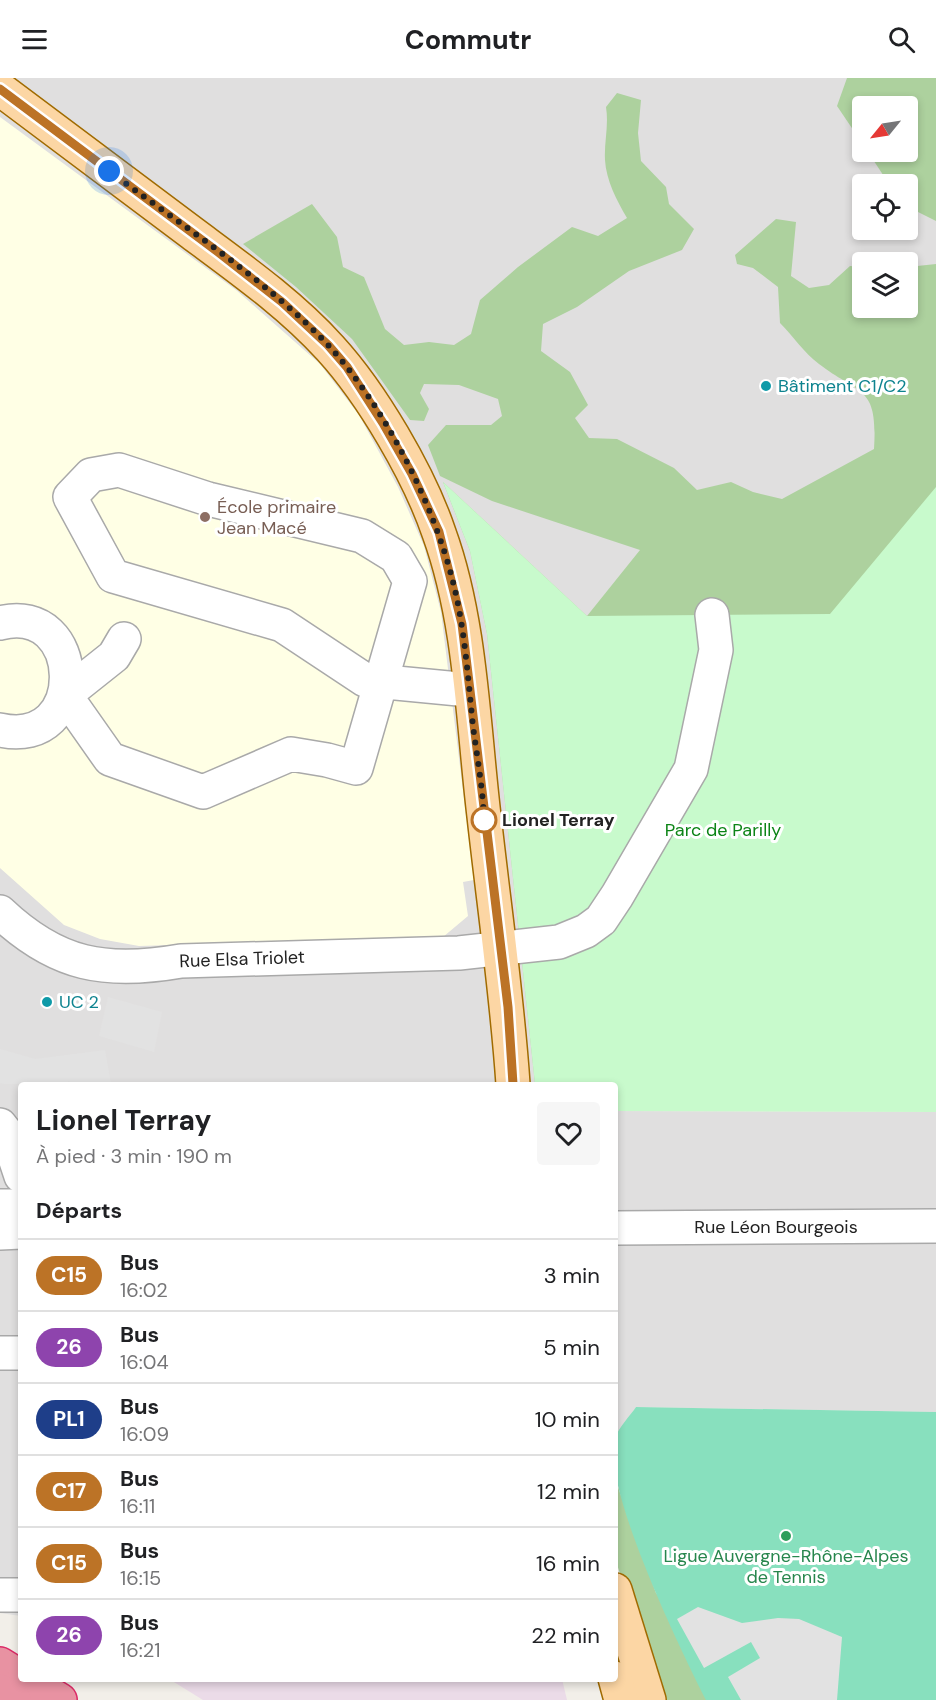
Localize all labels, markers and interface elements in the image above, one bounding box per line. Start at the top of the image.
text: Commutr [405,22,531,57]
icon: menu [18,23,51,56]
icon: search [885,23,918,56]
north arrow [852,96,918,162]
map controls [852,96,918,318]
your location [94,156,124,186]
button: locate [852,174,918,240]
button: layers [852,252,918,318]
place label: Bâtiment C1/C2 [778,374,907,398]
marker: Bâtiment C1/C2 [759,379,773,393]
place label: École primaire Jean Macé [217,495,336,540]
marker: École primaire Jean Macé [198,510,212,524]
marker: Lionel Terray [471,807,497,833]
place label: Lionel Terray [502,808,615,832]
park label: Parc de Parilly [665,818,781,842]
street label: Rue Elsa Triolet [179,945,305,973]
place label: UC 2 [59,990,99,1014]
marker: UC 2 [40,995,54,1009]
text: Lionel Terray [36,1102,211,1139]
button: heart [537,1102,600,1165]
text: À pied · 3 min · 190 m [36,1143,232,1169]
text: Départs [36,1196,122,1225]
street label: Rue Léon Bourgeois [694,1215,858,1239]
text: Bus [120,1248,159,1277]
text: C15 [51,1261,87,1289]
text: 3 min [544,1261,600,1290]
text: 16:02 [120,1277,168,1303]
text: Bus [120,1320,159,1349]
text: 26 [56,1333,82,1361]
text: 5 min [543,1333,600,1362]
text: 16:04 [120,1349,169,1375]
text: Bus [120,1392,159,1421]
text: PL1 [53,1405,85,1433]
text: 10 min [535,1405,600,1434]
text: 16:09 [120,1421,169,1447]
text: Bus [120,1464,159,1493]
text: C17 [52,1477,86,1505]
text: 12 min [537,1477,600,1506]
text: 16:11 [120,1493,155,1519]
marker: Ligue Auvergne-Rhône-Alpes de Tennis [779,1529,793,1543]
text: Bus [120,1536,159,1565]
place label: Ligue Auvergne-Rhône-Alpes de Tennis [663,1544,909,1589]
text: C15 [51,1549,87,1577]
text: 16 min [536,1549,600,1578]
text: 16:15 [120,1565,161,1591]
text: Bus [120,1608,159,1637]
text: 26 [56,1621,82,1649]
text: 22 min [531,1621,600,1650]
text: 16:21 [120,1637,161,1663]

